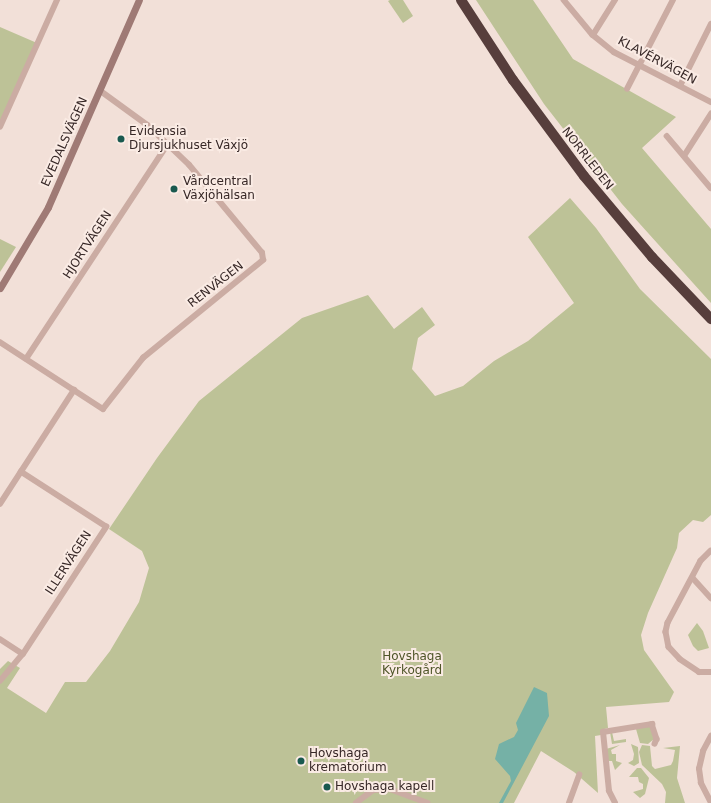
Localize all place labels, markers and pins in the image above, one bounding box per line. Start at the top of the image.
place label: Evidensia Djursjukhuset Växjö [129,125,248,153]
marker: Evidensia Djursjukhuset Växjö [116,134,126,144]
place label: Vårdcentral Växjöhälsan [183,175,255,203]
marker: Vårdcentral Växjöhälsan [168,183,180,195]
place label: Hovshaga krematorium [309,747,387,775]
marker: Hovshaga krematorium [296,756,306,766]
place label: Hovshaga kapell [335,780,434,794]
marker: Hovshaga kapell [322,782,332,792]

